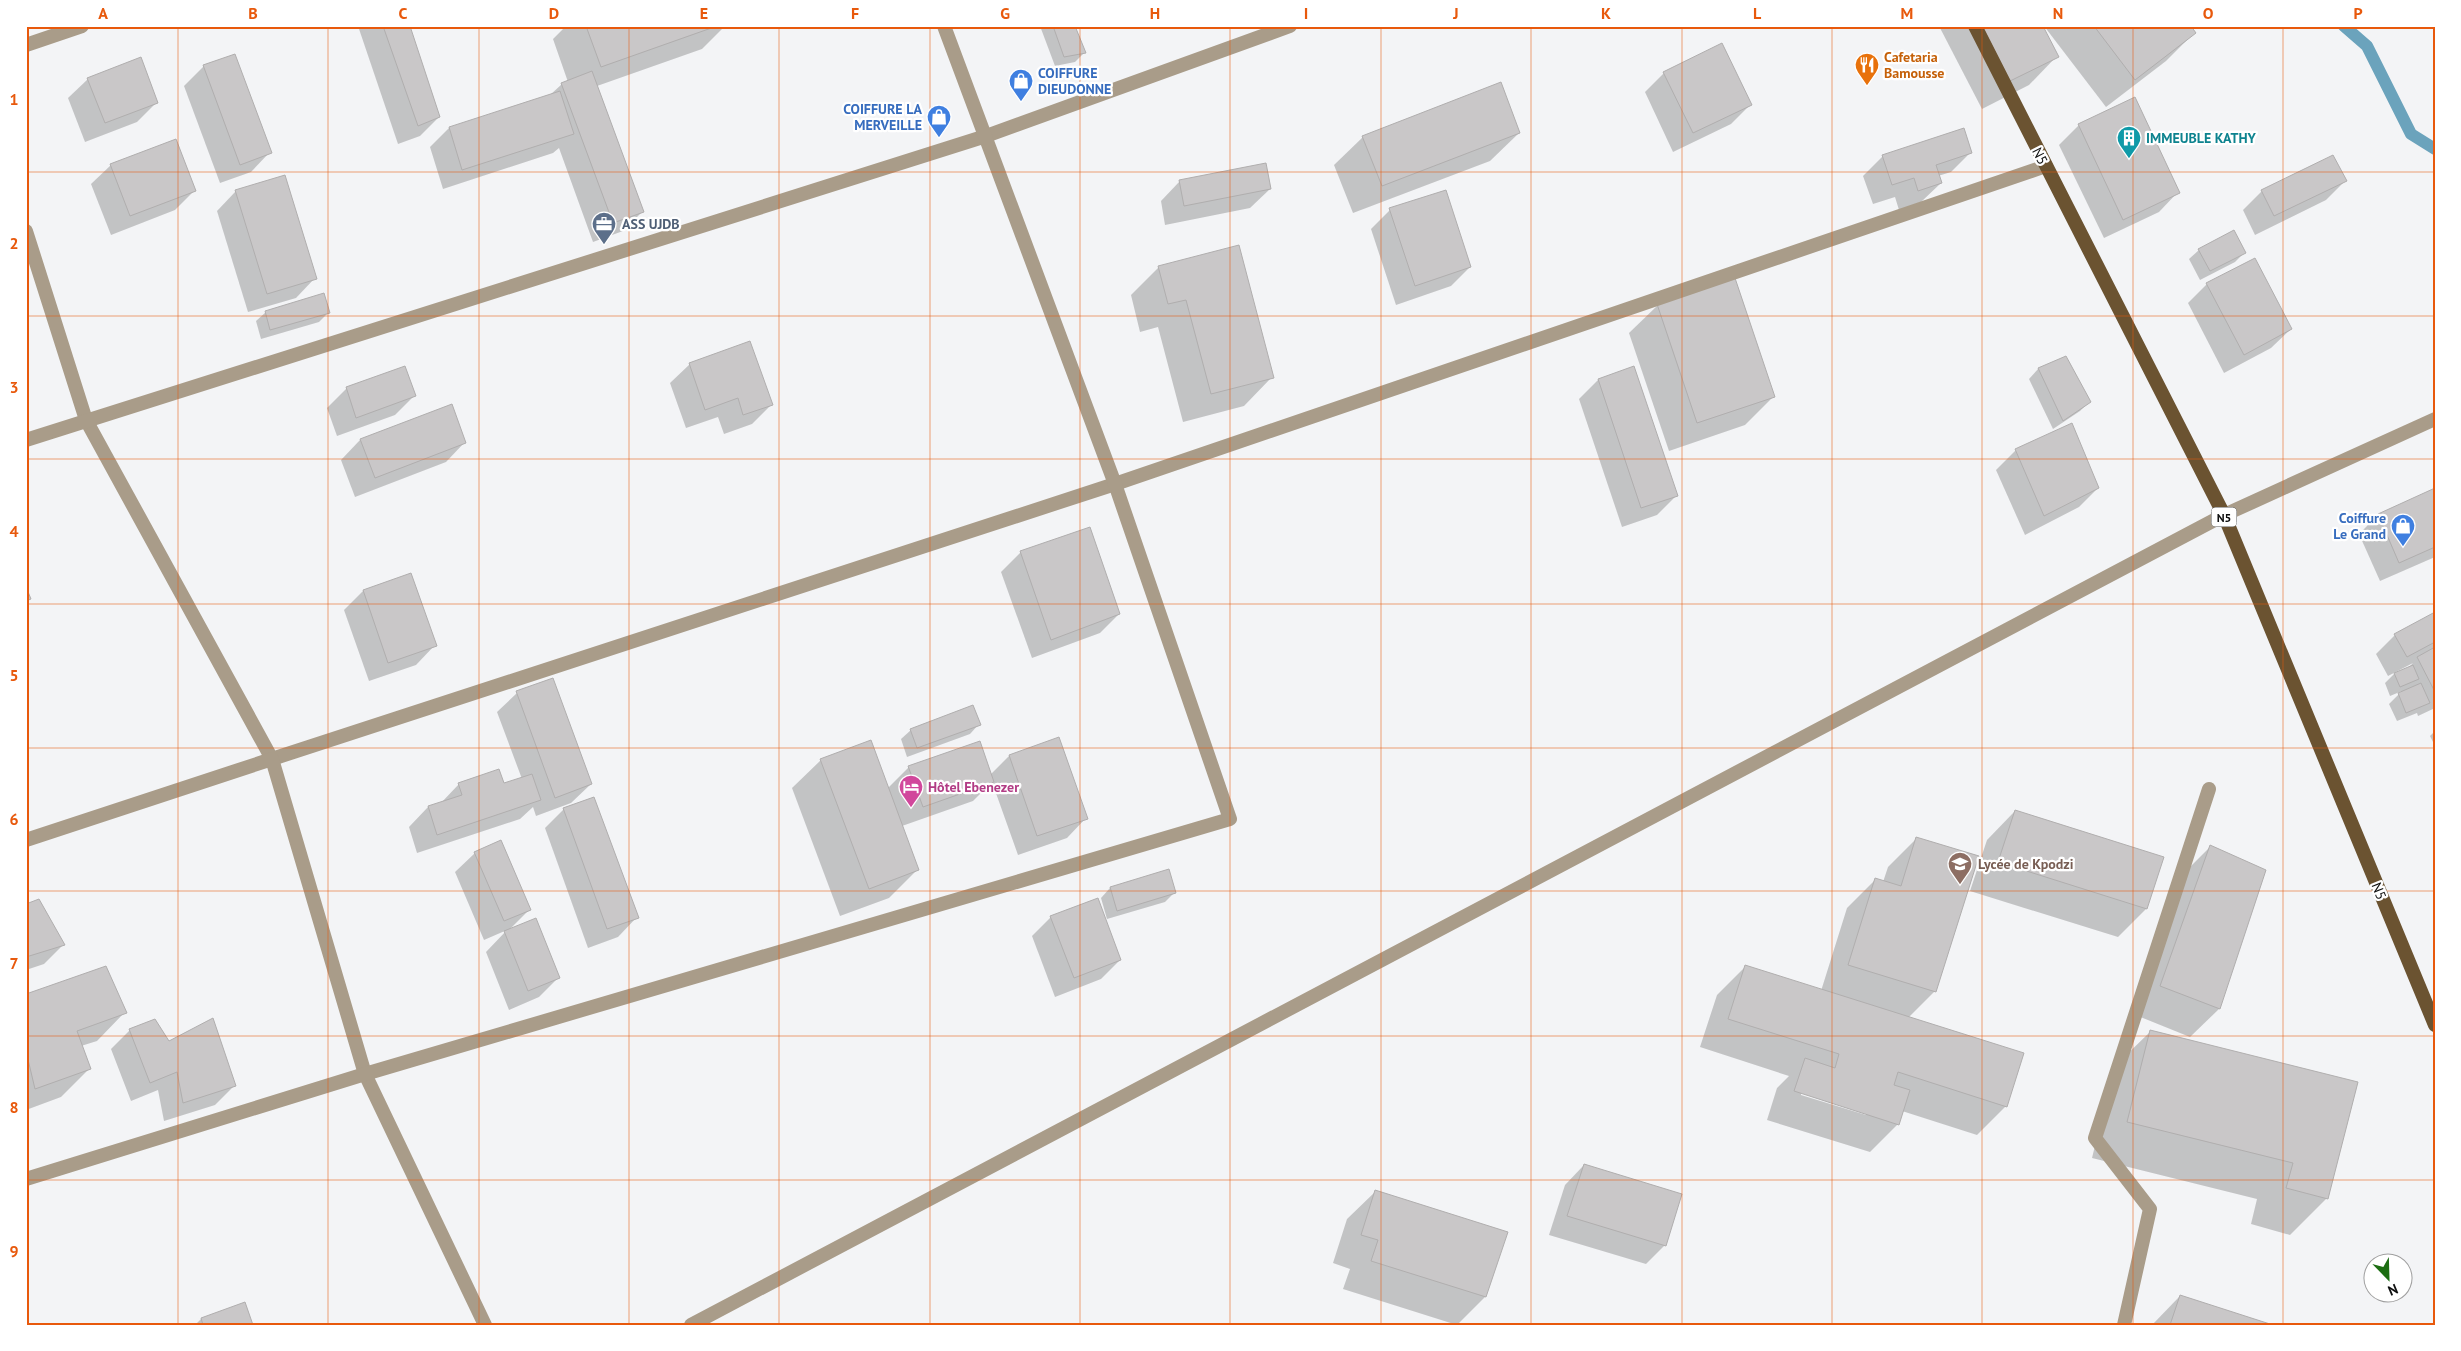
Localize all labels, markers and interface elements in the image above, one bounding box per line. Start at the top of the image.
text: A [98,3,108,23]
text: B [248,3,258,23]
text: C [399,3,408,23]
text: D [549,3,559,23]
text: E [700,3,708,23]
text: F [851,3,859,23]
text: G [1000,3,1010,23]
text: H [1150,3,1160,23]
text: I [1304,3,1308,23]
text: J [1452,3,1459,23]
text: K [1601,3,1611,23]
text: L [1753,3,1762,23]
text: M [1901,3,1913,23]
text: N [2053,3,2063,23]
text: O [2203,3,2214,23]
text: P [2353,3,2363,23]
place label: Cafetaria Bamousse [1884,48,1944,82]
restaurant icon: Cafetaria Bamousse [1854,52,1880,86]
place label: COIFFURE DIEUDONNE [1038,64,1111,98]
shop icon: COIFFURE DIEUDONNE [1008,68,1034,102]
text: 1 [9,89,19,109]
place label: COIFFURE LA MERVEILLE [843,100,923,134]
shop icon: COIFFURE LA MERVEILLE [926,104,952,138]
building icon: IMMEUBLE KATHY [2116,125,2142,159]
place label: IMMEUBLE KATHY [2146,129,2256,147]
street label: N5 [2028,144,2052,168]
office icon: ASS UJDB [591,211,617,245]
place label: ASS UJDB [622,215,680,233]
text: 2 [9,233,19,253]
text: 3 [9,377,19,397]
road number: N5 [2212,508,2236,526]
place label: Coiffure Le Grand [2333,509,2386,543]
shop icon: Coiffure Le Grand [2390,513,2416,547]
text: 4 [9,521,19,541]
text: 5 [9,665,19,685]
hotel icon: Hôtel Ebenezer [898,774,924,808]
place label: Hôtel Ebenezer [928,778,1019,796]
text: 6 [9,809,19,829]
school or university icon: Lycée de Kpodzi [1947,851,1973,885]
place label: Lycée de Kpodzi [1978,855,2074,873]
street label: N5 [2367,880,2391,902]
text: 7 [9,953,19,973]
text: 8 [9,1097,19,1117]
text: 9 [9,1241,19,1261]
north arrow [2364,1254,2414,1304]
text: N [2385,1280,2401,1300]

